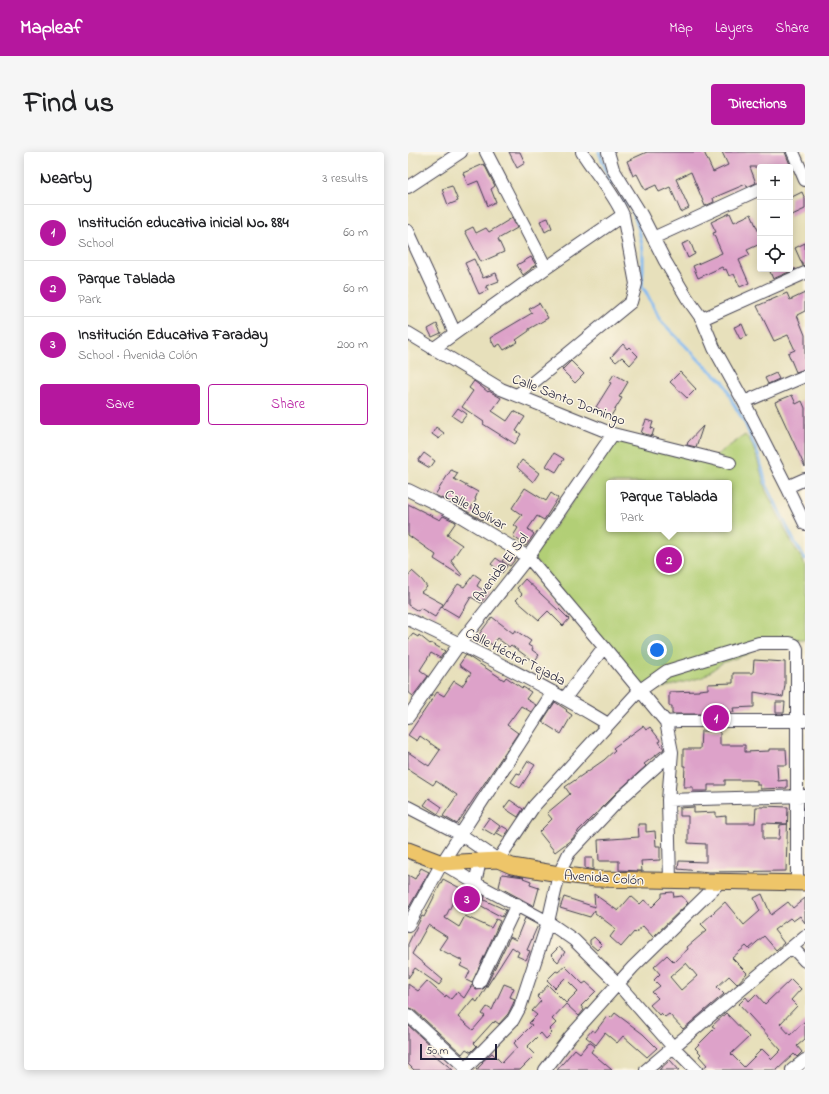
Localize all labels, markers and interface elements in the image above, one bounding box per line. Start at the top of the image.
text: Mapleaf [20,15,82,42]
text: Map [669,18,693,39]
text: Layers [715,18,753,39]
text: Share [775,18,809,39]
text: Find us [24,84,114,125]
button: Directions [711,84,805,125]
map controls [757,164,793,272]
button: + [757,164,793,200]
text: Nearby [40,166,92,191]
text: 3 results [322,169,368,188]
button: − [757,200,793,236]
text: Institución educativa inicial No. 884 [78,212,289,234]
text: 1 [51,223,55,242]
text: 60 m [343,223,368,242]
text: School [78,234,114,253]
button: locate [757,236,793,272]
text: Parque Tablada [78,268,175,290]
text: 2 [50,279,56,298]
text: 60 m [343,279,368,298]
text: Park [78,290,102,309]
text: Institución Educativa Faraday [78,324,268,346]
text: 3 [50,335,56,354]
text: 200 m [337,335,368,354]
text: School · Avenida Colón [78,346,197,365]
street label: Calle Santo Domingo [508,369,628,433]
button: Save [40,384,200,425]
button: Share [208,384,368,425]
popup [606,480,732,532]
street label: Calle Bolívar [440,485,511,536]
text: Parque Tablada [620,486,718,508]
text: Park [620,508,644,527]
street label: Avenida El Sol [468,529,534,607]
pin: 2 [656,545,682,575]
street label: Calle Héctor Tejada [461,623,569,692]
your location [647,640,667,660]
pin: 1 [703,703,729,733]
street label: Avenida Colón [563,865,645,892]
pin: 3 [454,884,480,914]
scale bar [420,1042,497,1061]
text: 50 m [426,1043,448,1059]

